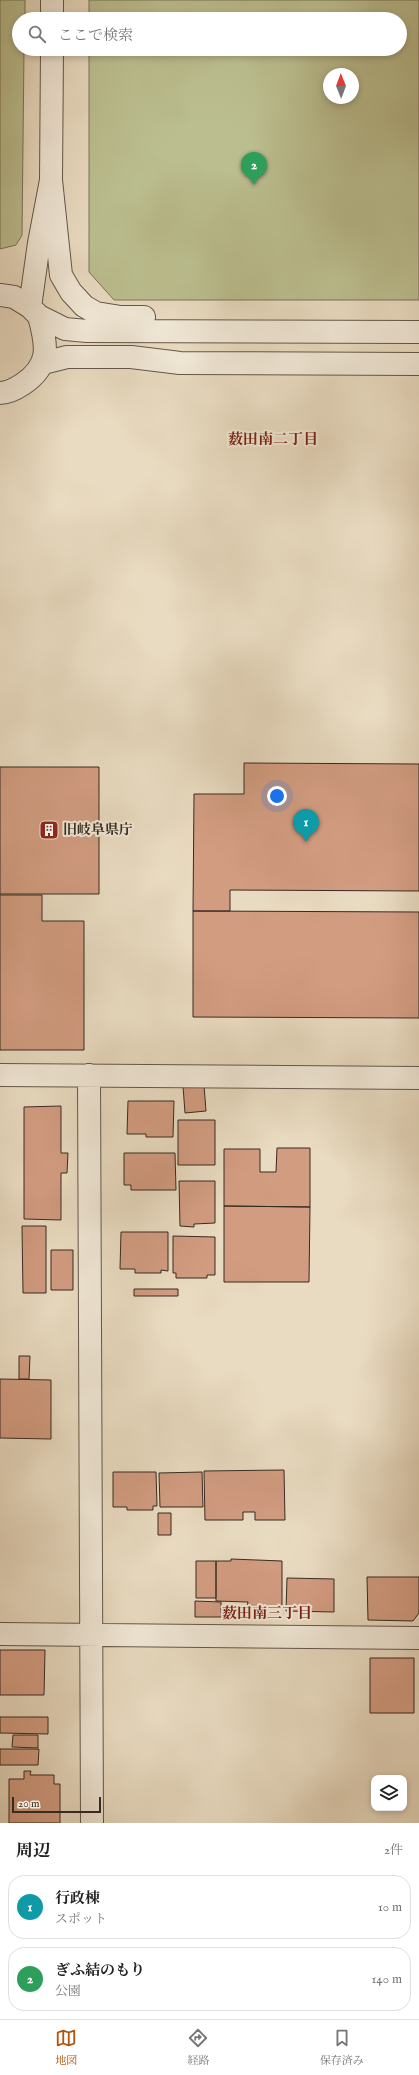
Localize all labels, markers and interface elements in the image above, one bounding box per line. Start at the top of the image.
search box [12,12,407,56]
icon: search [26,23,48,45]
text: ここで検索 [58,26,133,45]
north arrow [323,68,359,104]
pin: 2 [241,152,267,185]
district label: 薮田南二丁目 [228,430,318,449]
your location [267,786,287,806]
pin: 1 [293,809,319,842]
building icon: 旧岐阜県庁 [38,819,60,841]
place label: 旧岐阜県庁 [63,821,133,839]
district label: 薮田南三丁目 [222,1604,312,1623]
map controls [371,1775,407,1811]
button: layers [371,1775,407,1811]
scale bar [12,1795,101,1814]
text: 20 m [18,1797,39,1811]
text: 周辺 [16,1841,50,1862]
text: 2件 [384,1842,403,1859]
text: 行政棟 [55,1889,100,1908]
text: 1 [28,1899,32,1916]
text: 10 m [378,1899,402,1916]
text: スポット [55,1911,107,1928]
text: ぎふ結のもり [55,1961,145,1980]
text: 2 [27,1971,33,1988]
text: 140 m [372,1971,402,1988]
text: 公園 [55,1983,81,2000]
tab: 地図 [55,2027,77,2068]
tab: 経路 [187,2027,209,2068]
tab: 保存済み [320,2027,364,2068]

